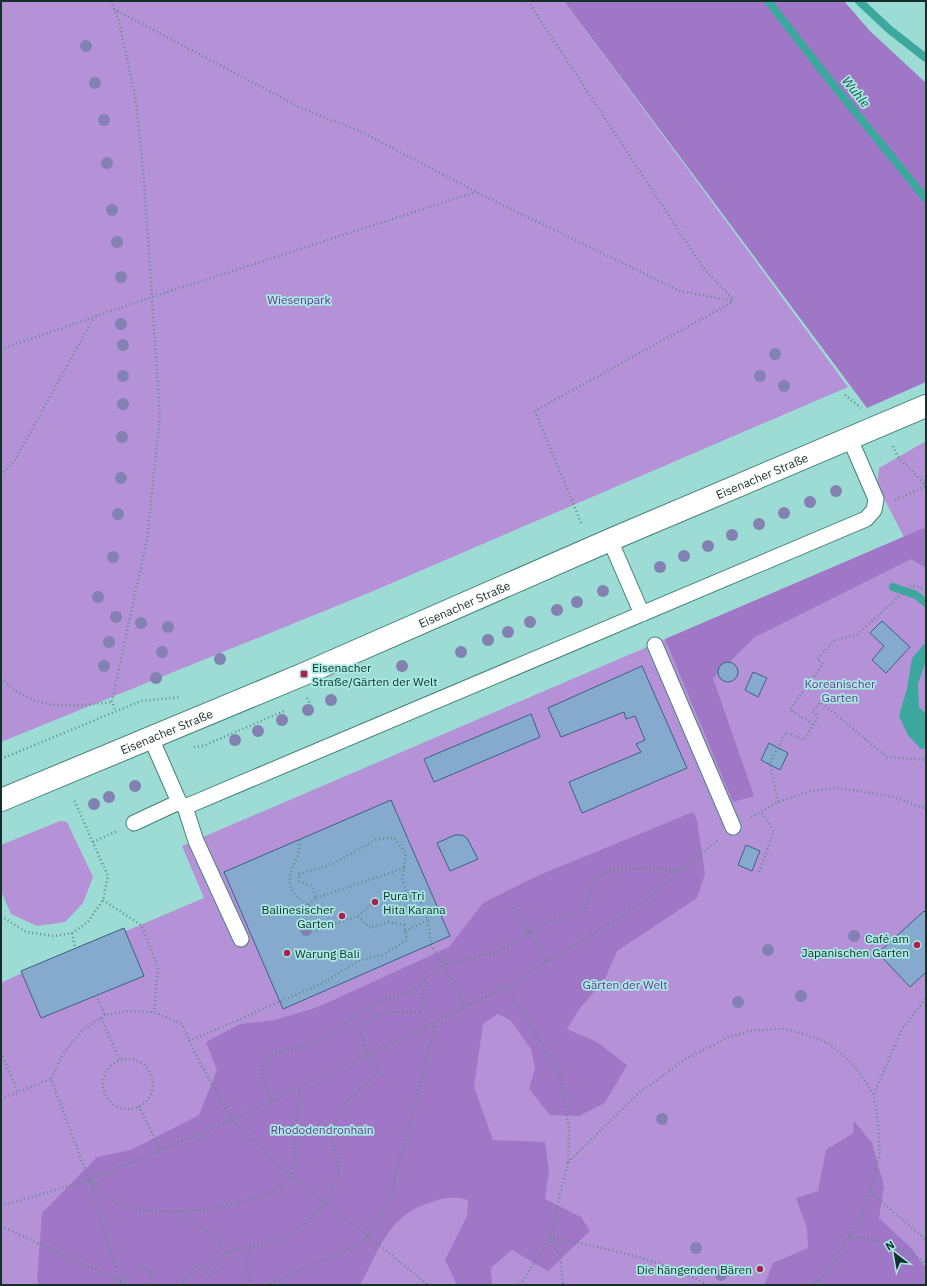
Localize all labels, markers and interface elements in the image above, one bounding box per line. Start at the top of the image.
water label: Wuhle [838,73,874,112]
park label: Wiesenpark [267,292,331,307]
street label: Eisenacher Straße [713,449,810,502]
street label: Eisenacher Straße [416,577,513,631]
place label: Eisenacher Straße/Gärten der Welt [312,660,438,689]
marker: Eisenacher Straße/Gärten der Welt [299,669,309,679]
park label: Koreanischer Garten [805,676,876,705]
street label: Eisenacher Straße [118,705,215,757]
place label: Pura Tri Hita Karana [383,888,446,917]
marker: Pura Tri Hita Karana [370,897,380,907]
place label: Balinesischer Garten [262,902,335,931]
marker: Balinesischer Garten [337,911,347,921]
place label: Café am Japanischen Garten [802,931,909,960]
marker: Café am Japanischen Garten [912,940,922,950]
place label: Warung Bali [295,946,360,961]
marker: Warung Bali [282,948,292,958]
park label: Gärten der Welt [583,977,667,992]
park label: Rhododendronhain [270,1122,374,1137]
north arrow [875,1234,915,1274]
text: N [883,1237,897,1253]
place label: Die hängenden Bären [637,1262,752,1277]
marker: Die hängenden Bären [755,1264,765,1274]

